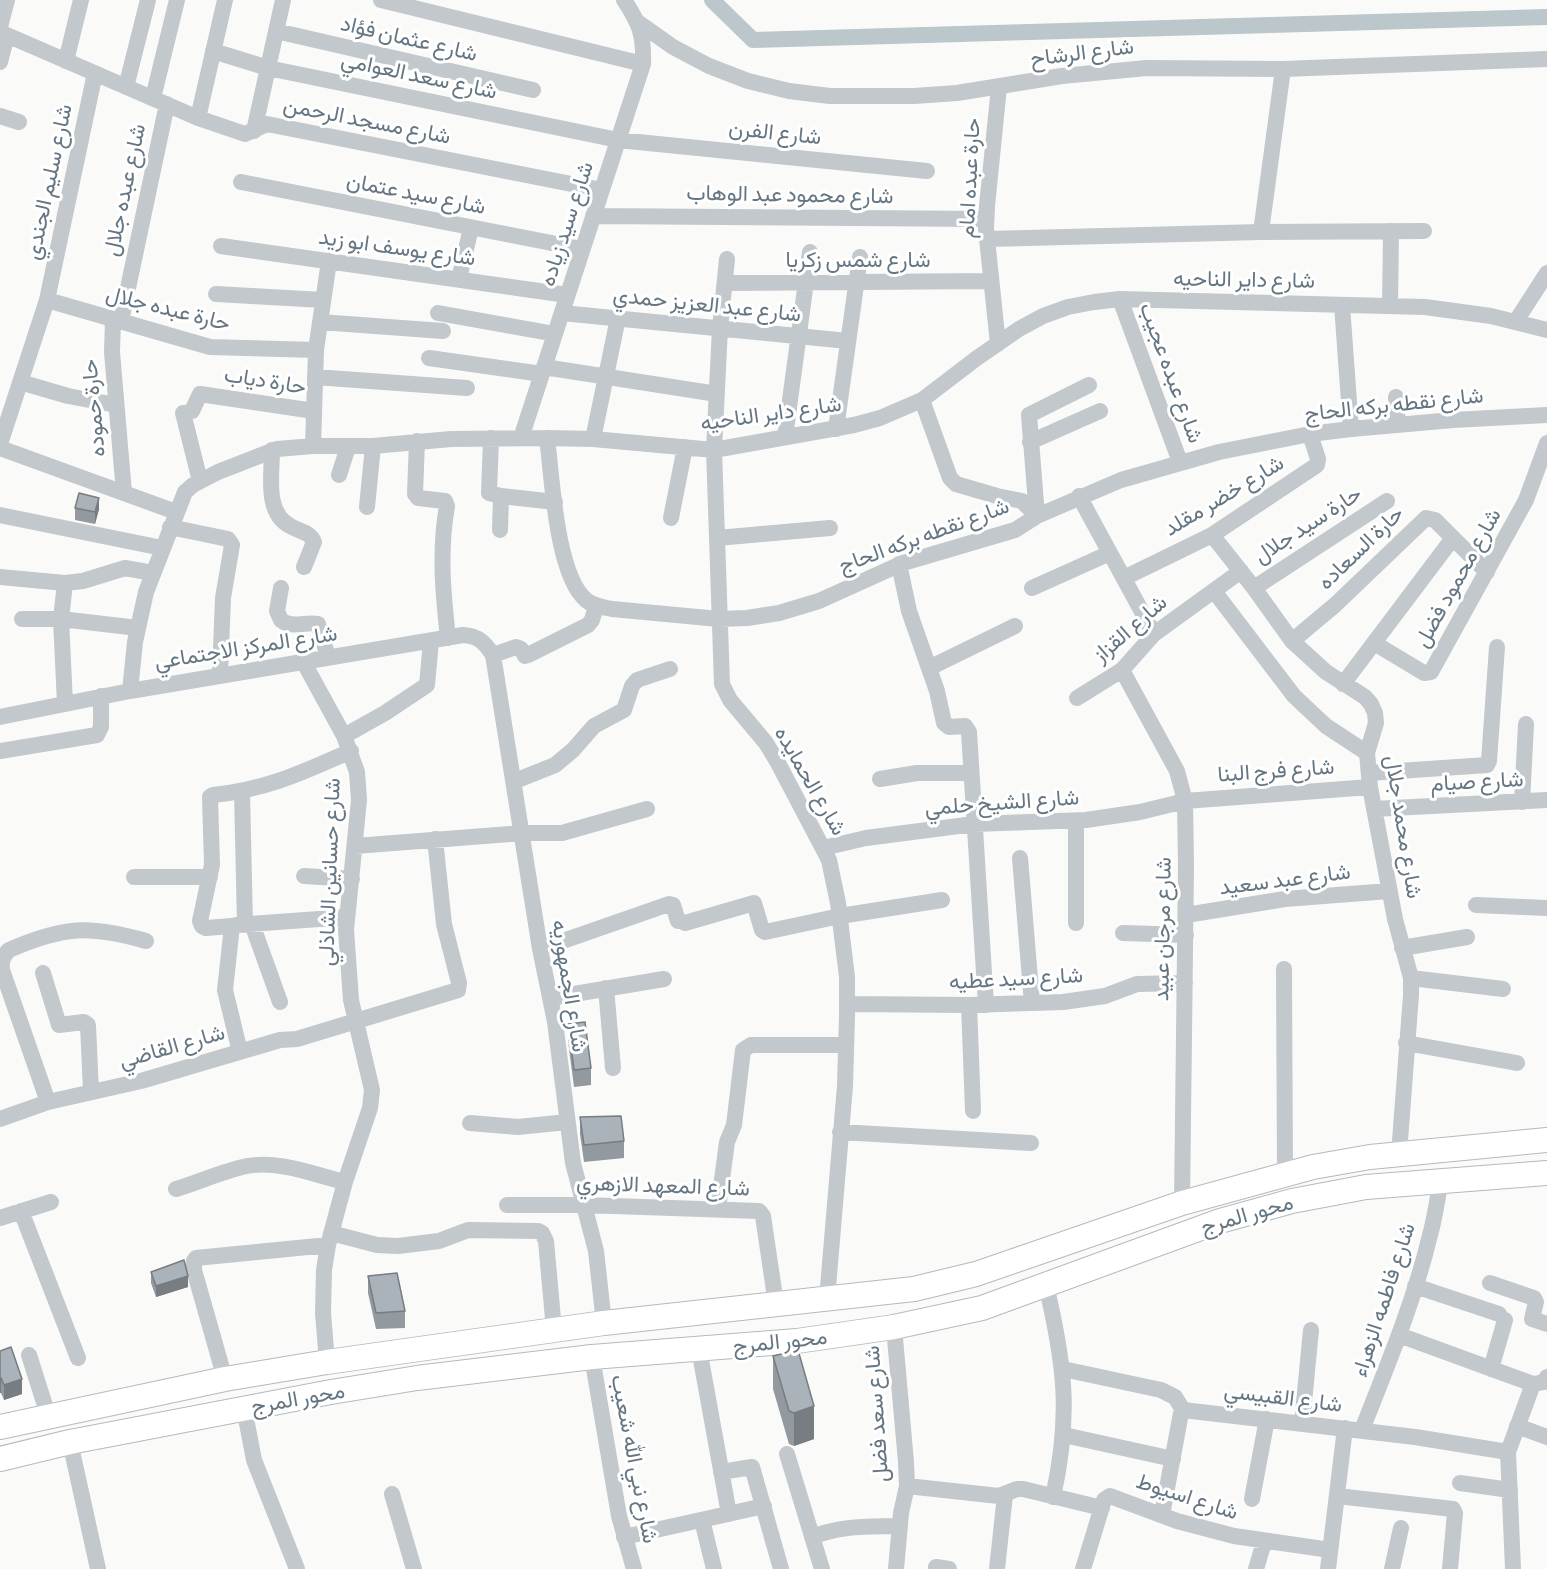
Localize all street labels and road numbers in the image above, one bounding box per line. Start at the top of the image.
street label: شارع عثمان فؤاد [338,10,480,68]
street label: شارع الرشاح [1029,34,1135,72]
street label: شارع سعد العوامي [339,47,499,105]
street label: شارع مسجد الرحمن [281,92,453,150]
street label: شارع سليم الجندي [20,102,78,262]
street label: شارع الفرن [727,115,823,151]
street label: حارة عبده امام [954,117,986,239]
street label: شارع عبده جلال [98,121,152,259]
street label: شارع سيد زياده [534,158,600,290]
street label: شارع سيد عتمان [344,168,488,220]
street label: شارع محمود عبد الوهاب [686,180,894,210]
street label: شارع يوسف ابو زيد [317,224,477,272]
street label: شارع شمس زكريا [785,247,931,273]
street label: شارع داير الناحيه [1173,266,1315,294]
street label: حارة عبده جلال [103,281,233,337]
street label: شارع عبد العزيز حمدي [612,282,802,328]
street label: شارع عبده عجيب [1133,299,1209,447]
street label: حارة حموده [77,358,111,458]
street label: حارة دياب [222,362,308,400]
street label: شارع نقطه بركه الحاج [1303,382,1485,428]
street label: شارع داير الناحيه [699,391,843,437]
street label: شارع خضر مقلد [1159,450,1289,542]
street label: حارة سيد جلال [1249,480,1367,570]
street label: شارع نقطه بركه الحاج [835,493,1013,579]
street label: حارة السعاده [1313,501,1409,595]
street label: شارع محمود فضل [1409,504,1507,652]
street label: شارع القزاز [1087,590,1173,668]
street label: شارع المركز الاجتماعي [153,621,339,675]
street label: شارع الحمايده [768,722,852,840]
street label: شارع فرج البنا [1217,754,1335,788]
street label: شارع محمد جلال [1379,754,1427,900]
street label: شارع صيام [1430,766,1524,798]
street label: شارع حسانين الشاذلي [314,777,346,967]
street label: شارع الشيخ حلمي [924,784,1080,822]
street label: شارع مرجان عبيد [1149,857,1177,1001]
street label: شارع عبد سعيد [1218,859,1352,901]
street label: شارع الجمهوريه [546,918,592,1054]
street label: شارع سيد عطيه [948,962,1084,996]
street label: شارع القاضي [116,1019,228,1075]
street label: شارع المعهد الازهري [576,1170,750,1202]
street label: محور المرج [1198,1189,1296,1241]
street label: شارع فاطمه الزهراء [1347,1220,1421,1380]
street label: محور المرج [731,1324,829,1360]
street label: شارع سعد فضل [859,1345,895,1483]
street label: شارع نبي الله شعيب [605,1372,663,1546]
street label: محور المرج [249,1378,347,1420]
street label: شارع القبيسي [1222,1378,1344,1418]
street label: شارع اسيوط [1133,1468,1241,1526]

